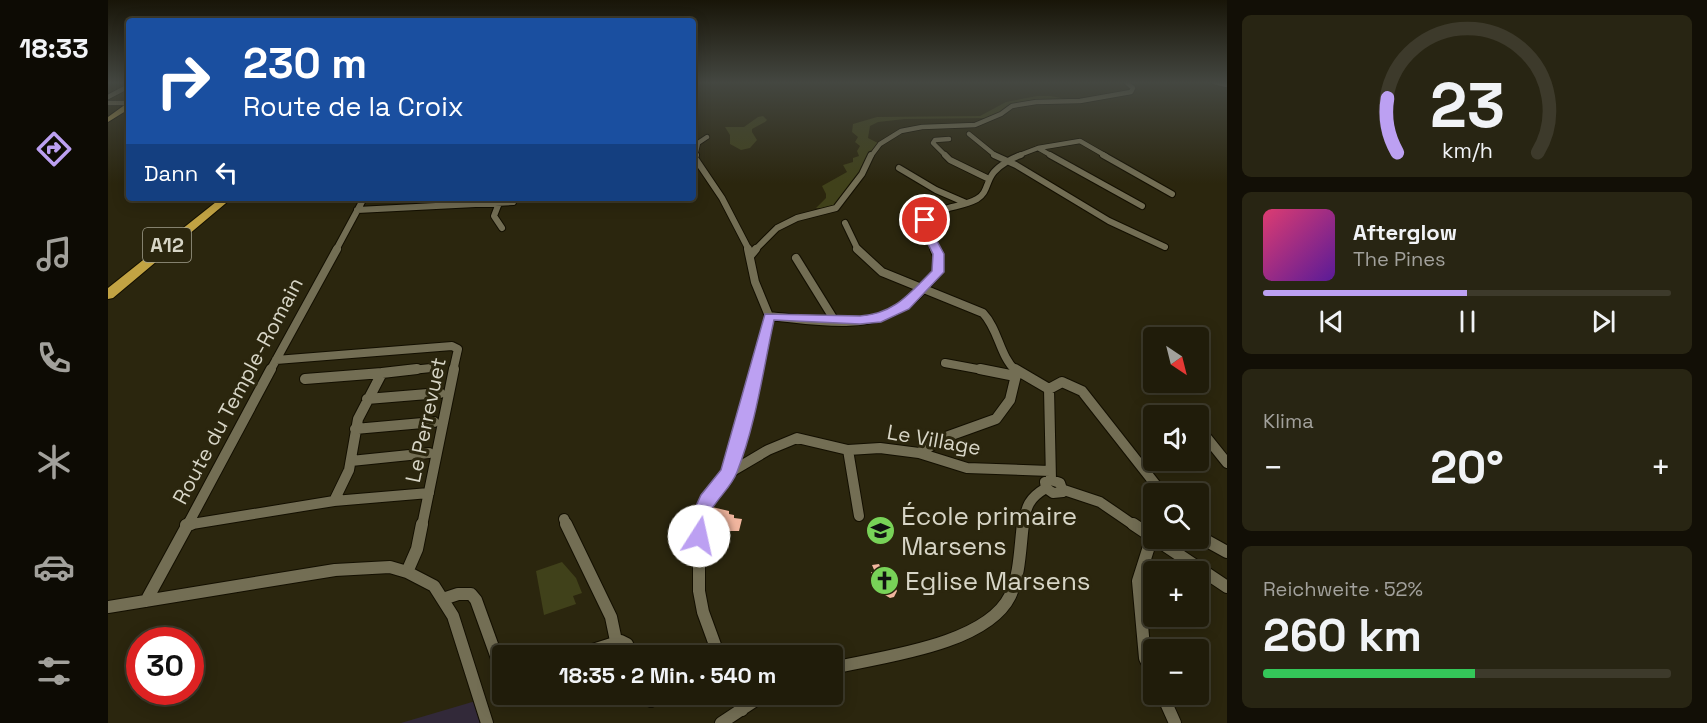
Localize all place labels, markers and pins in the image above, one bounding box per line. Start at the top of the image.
pin [899,194,950,245]
place label: École primaire Marsens [901,499,1077,563]
school or university icon: École primaire Marsens [864,515,896,547]
place label: Eglise Marsens [905,564,1091,598]
church icon: Eglise Marsens [868,565,900,597]

